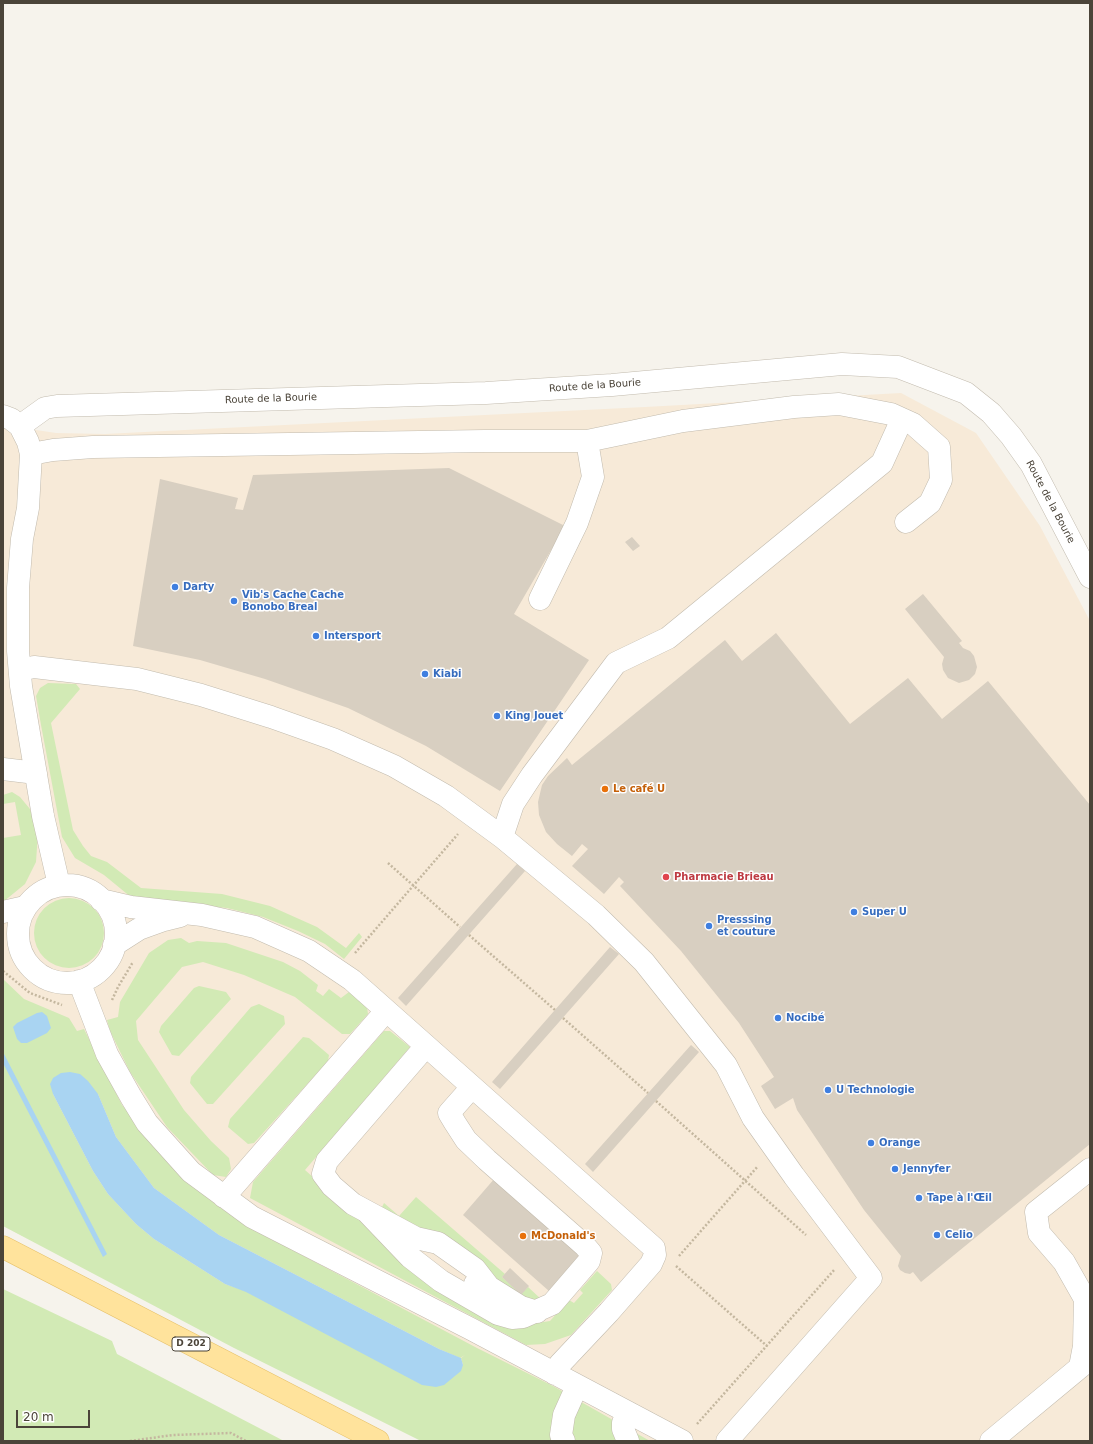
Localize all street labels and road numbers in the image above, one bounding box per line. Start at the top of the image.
street label: Route de la Bourie [549,377,641,395]
street label: Route de la Bourie [225,391,317,407]
street label: Route de la Bourie [1023,458,1077,546]
road number: D 202 [172,1337,210,1351]

